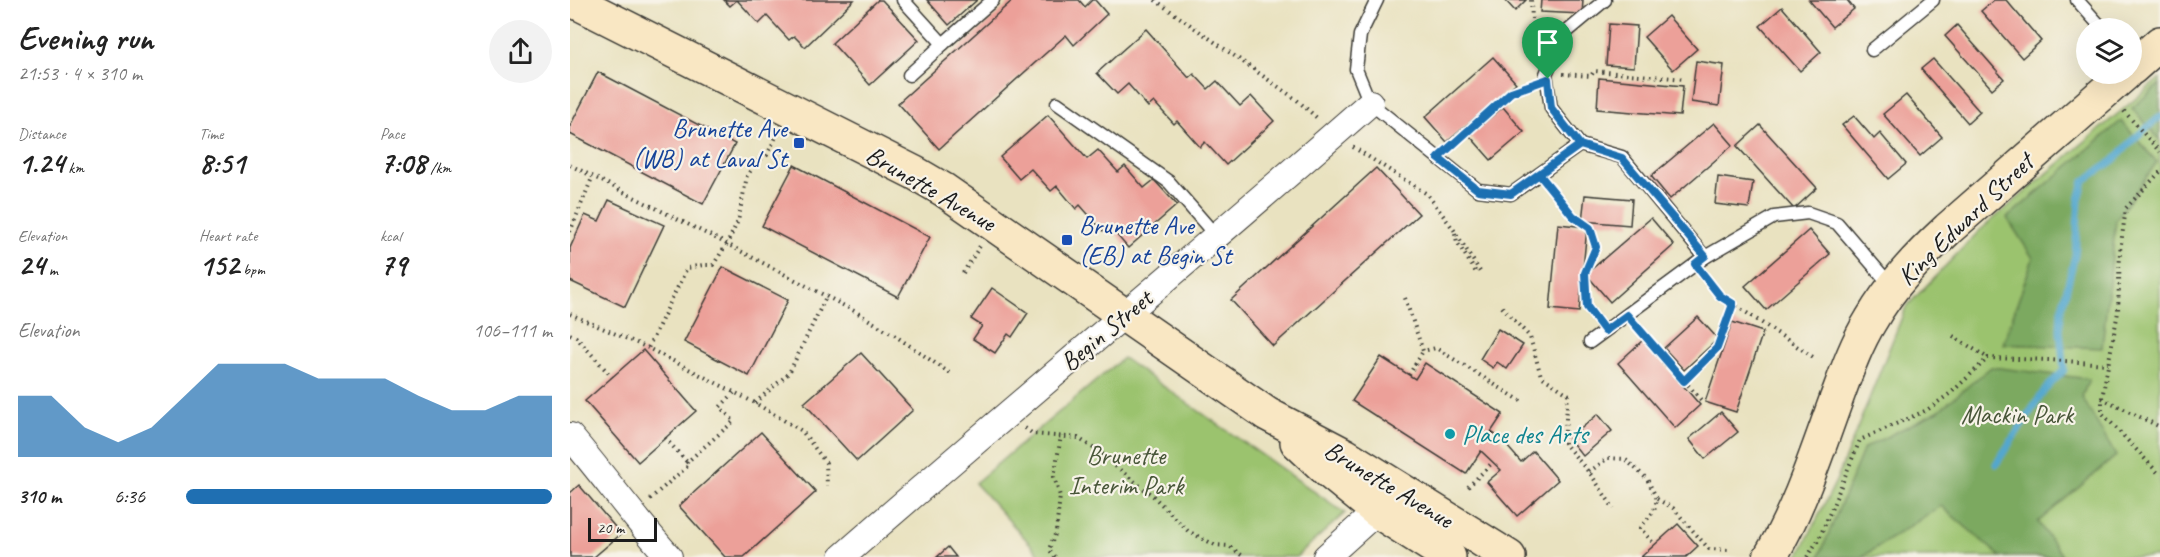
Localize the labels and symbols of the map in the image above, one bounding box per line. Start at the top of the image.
pin [1522,17,1573,79]
place label: Brunette Ave (WB) at Laval St [633,112,790,175]
marker: Brunette Ave (WB) at Laval St [792,136,806,150]
street label: Brunette Avenue [860,138,1003,240]
street label: King Edward Street [1890,144,2043,293]
place label: Brunette Ave (EB) at Begin St [1079,209,1234,272]
marker: Brunette Ave (EB) at Begin St [1060,233,1074,247]
street label: Begin Street [1054,281,1161,378]
park label: Mackin Park [1961,398,2075,431]
place label: Place des Arts [1462,418,1590,451]
marker: Place des Arts [1443,427,1457,441]
street label: Brunette Avenue [1318,433,1460,537]
park label: Brunette Interim Park [1069,439,1186,502]
scale bar [588,515,657,542]

